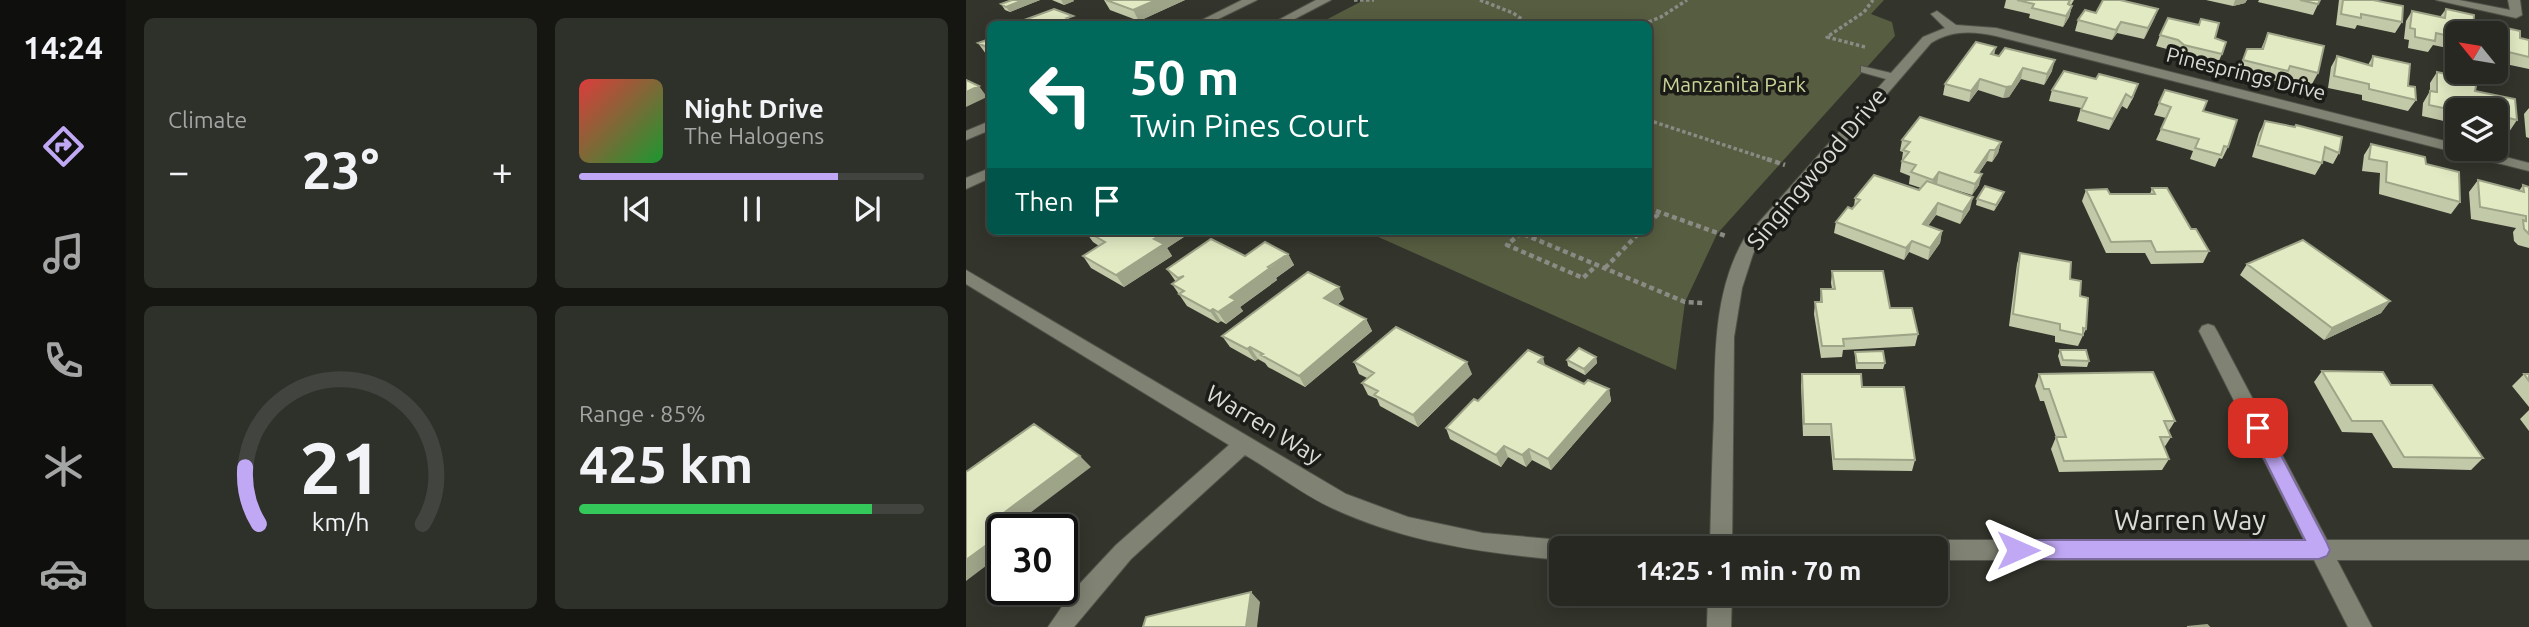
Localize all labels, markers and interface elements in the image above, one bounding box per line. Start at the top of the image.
north arrow [2445,21,2508,84]
map controls [2445,21,2508,161]
text: 14:24 [23,29,103,65]
street label: Pinesprings Drive [2164,42,2328,104]
icon: left [1015,49,1106,140]
text: 50 m [1130,49,1239,104]
park label: Manzanita Park [1662,72,1806,96]
street label: Singingwood Drive [1741,83,1892,255]
text: Night Drive [684,94,824,123]
button: layers [2445,98,2508,161]
text: Climate [168,107,247,132]
text: Twin Pines Court [1130,107,1369,143]
icon: directions [39,122,88,171]
text: The Halogens [684,123,824,148]
text: 23° [302,141,379,199]
text: − [168,150,189,192]
text: + [492,150,513,192]
icon: arrive [1088,182,1126,220]
text: Then [1015,187,1074,216]
icon: previous [618,190,656,228]
icon: pause [733,190,771,228]
icon: next [848,190,886,228]
icon: music [39,229,88,278]
icon: phone [39,336,88,385]
street label: Warren Way [1201,379,1327,470]
pin [2228,398,2288,458]
text: Range · 85% [579,401,706,426]
icon: arrive [2239,409,2277,447]
text: 21 [299,426,382,508]
text: 425 km [579,435,753,493]
icon: climate [39,442,88,491]
street label: Warren Way [2114,504,2266,535]
text: km/h [312,507,369,535]
position arrow [1981,513,2055,587]
speed limit sign: 30 [987,514,1078,605]
icon: car [39,549,88,598]
text: 14:25 · 1 min · 70 m [1635,556,1862,585]

